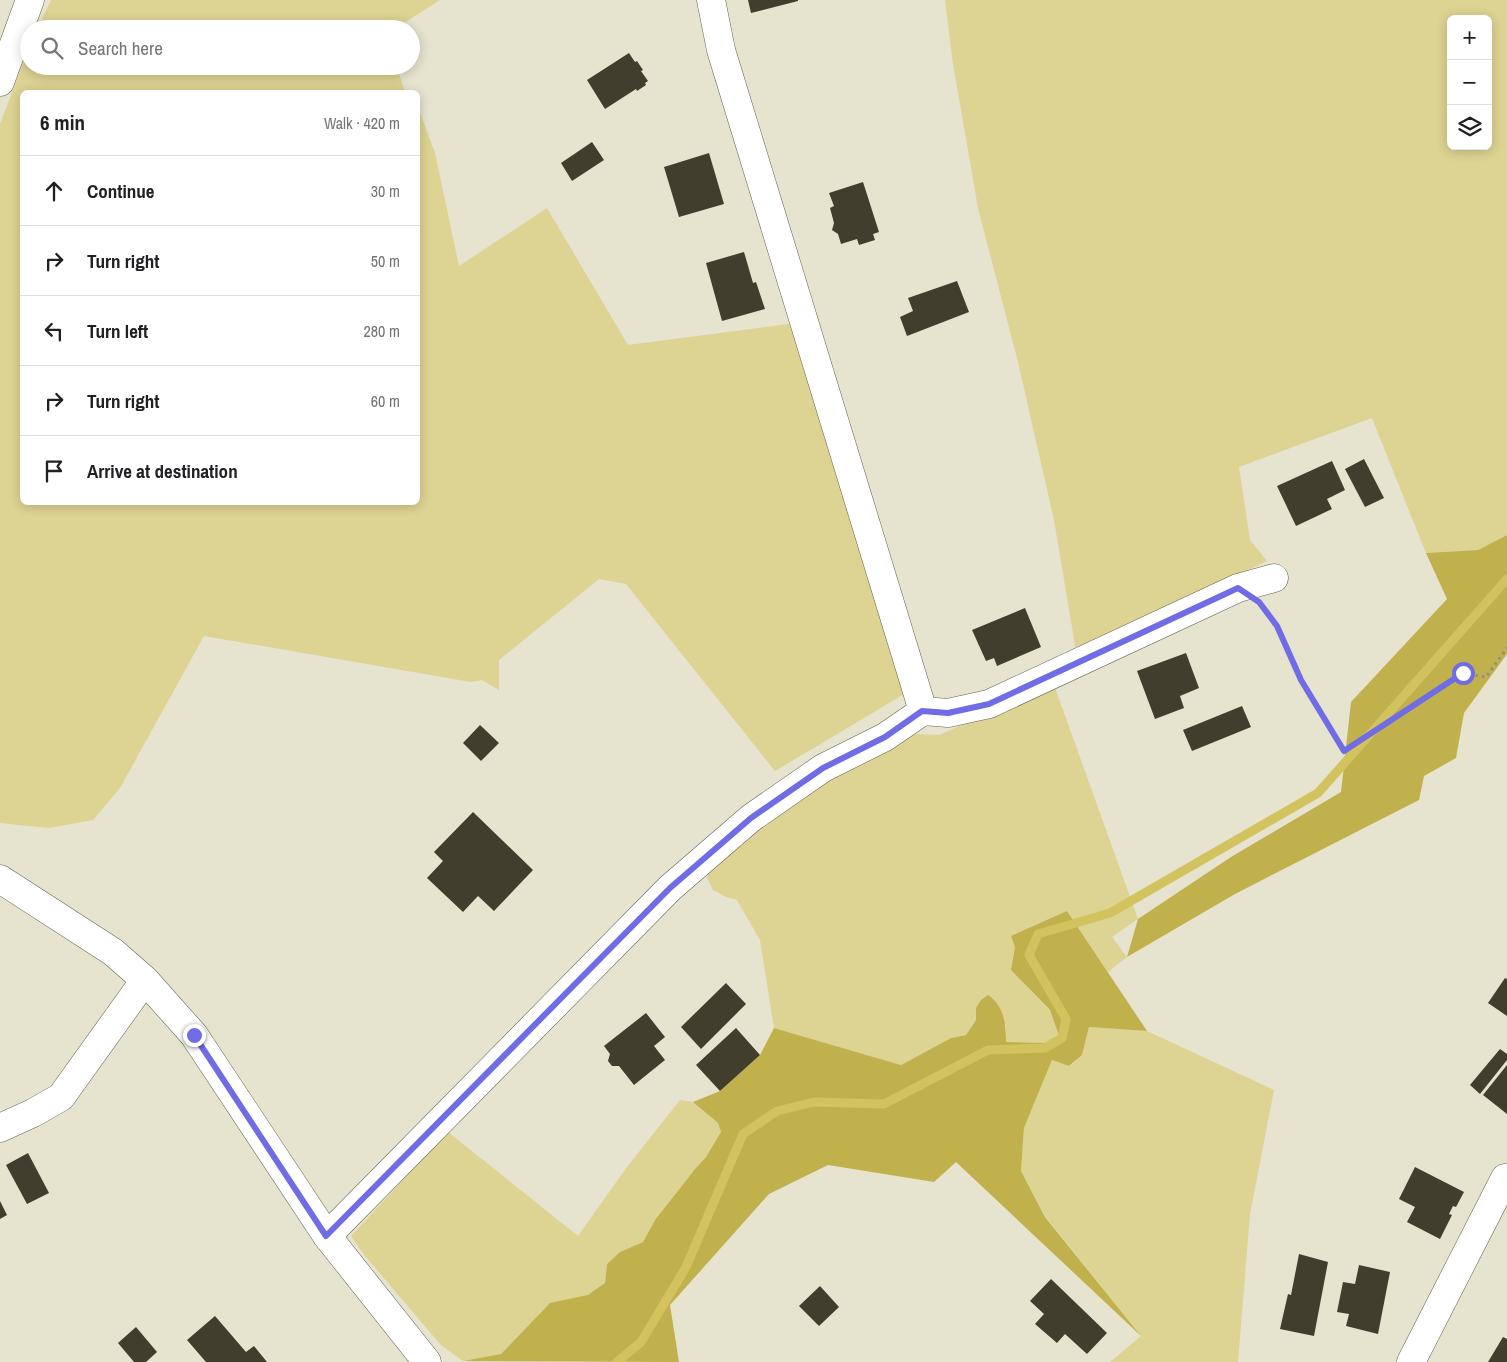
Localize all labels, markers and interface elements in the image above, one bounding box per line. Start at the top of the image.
map controls [1447,15,1492,150]
button: + [1447,15,1492,60]
search box [20,20,420,75]
icon: search [38,34,66,62]
text: Search here [78,35,163,61]
button: − [1447,60,1492,105]
button: layers [1447,105,1492,150]
text: 6 min [40,108,85,137]
text: Walk · 420 m [324,112,400,134]
icon: ahead [40,177,68,205]
text: Continue [87,178,155,204]
text: 30 m [371,180,400,202]
icon: right [40,247,68,275]
text: Turn right [87,248,159,274]
text: 50 m [371,250,400,272]
icon: left [40,317,68,345]
text: Turn left [87,318,148,344]
text: 280 m [364,320,400,342]
icon: right [40,387,68,415]
text: Turn right [87,388,159,414]
text: 60 m [371,390,400,412]
icon: arrive [40,457,68,485]
text: Arrive at destination [87,458,238,484]
route start [1452,662,1475,685]
route end [183,1024,206,1047]

